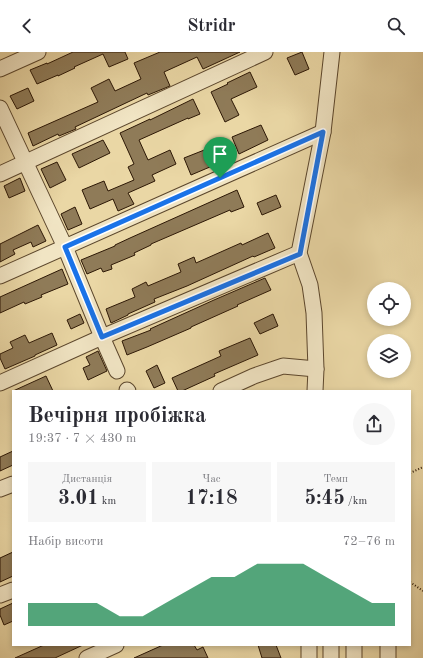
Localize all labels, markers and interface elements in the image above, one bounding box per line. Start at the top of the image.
icon: back [16,15,38,37]
icon: search [385,15,407,37]
text: Stridr [187,17,236,35]
pin [203,137,237,178]
icon: arrive [209,143,231,165]
map controls [367,282,411,378]
button: locate [367,282,411,326]
button: layers [367,334,411,378]
button: share [353,403,395,445]
text: Вечірня пробіжка [28,405,206,427]
text: 19:37 · 7 × 430 m [28,432,136,445]
text: Дистанція [62,474,112,485]
text: Час [202,474,221,485]
text: Темп [324,474,348,485]
text: 3.01 [58,489,99,509]
text: 17:18 [185,489,237,509]
text: 5:45 [304,489,345,509]
text: km [99,496,116,507]
text: /km [345,496,367,507]
text: Набір висоти [28,535,103,548]
text: 72–76 m [343,535,395,548]

